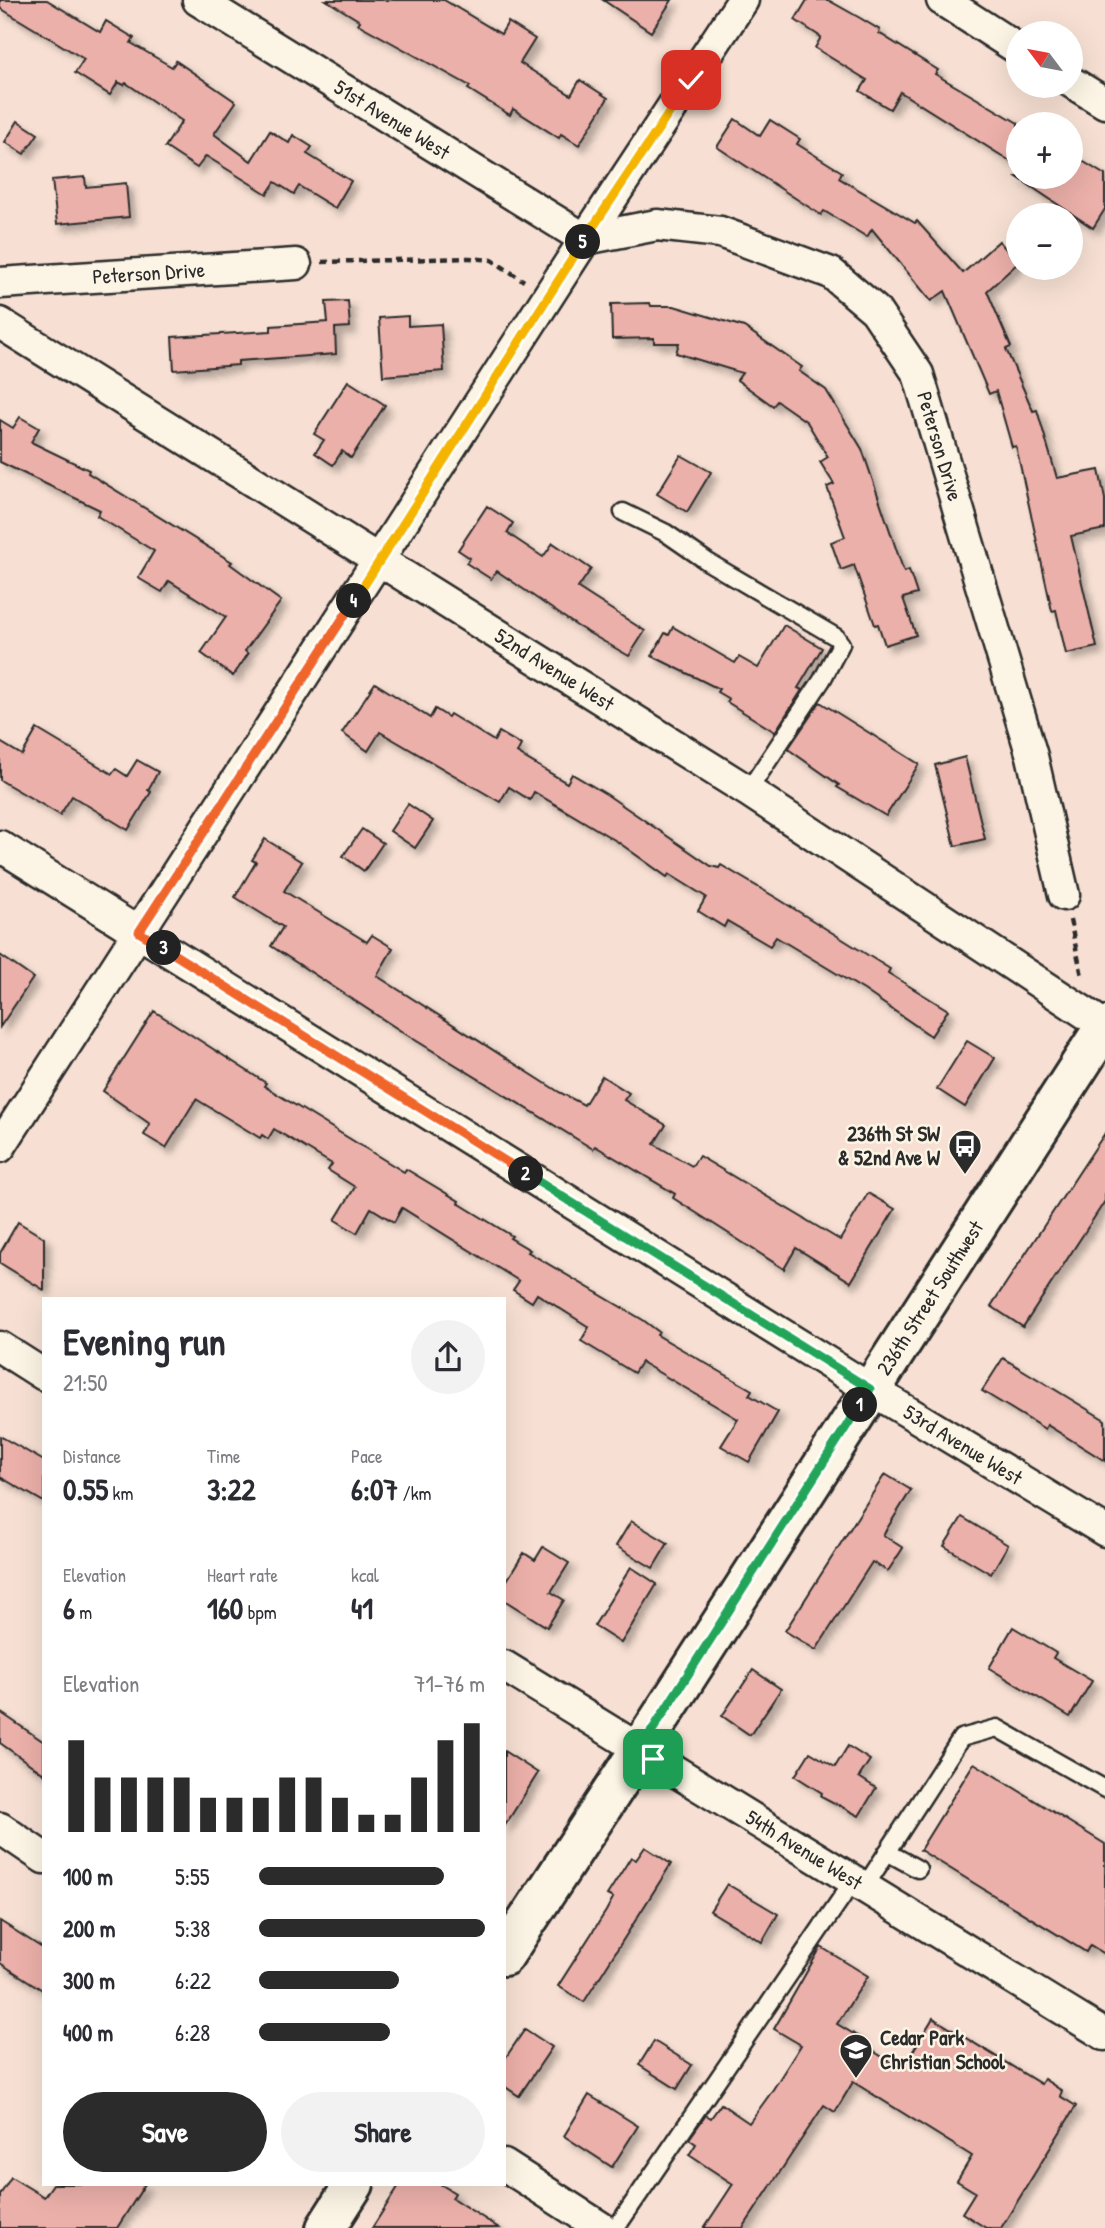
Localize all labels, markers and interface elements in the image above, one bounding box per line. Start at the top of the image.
north arrow [1006,21,1083,98]
map controls [1006,21,1083,280]
pin [661,50,721,110]
icon: check [672,61,710,99]
street label: 51st Avenue West [329,73,456,167]
button: + [1006,112,1083,189]
button: − [1006,203,1083,280]
pin: 5 [566,224,600,260]
text: 5 [578,228,587,254]
street label: Peterson Drive [92,255,206,291]
street label: Peterson Drive [910,388,970,504]
pin: 4 [336,584,372,618]
text: 4 [350,587,357,613]
street label: 52nd Avenue West [489,621,621,718]
pin: 3 [146,930,182,965]
text: 3 [159,934,168,960]
place label: 236th St SW & 52nd Ave W [838,1119,941,1172]
bus stop icon: 236th St SW & 52nd Ave W [946,1127,984,1176]
pin: 2 [508,1156,544,1192]
text: 2 [521,1160,530,1186]
street label: 236th Street Southwest [869,1214,991,1381]
text: Evening run [63,1315,226,1367]
button: share [411,1320,485,1394]
text: 21:50 [63,1367,107,1398]
pin: 1 [842,1388,878,1422]
text: 1 [856,1391,863,1417]
street label: 53rd Avenue West [898,1398,1029,1492]
text: Distance [63,1443,121,1469]
text: Time [207,1443,241,1469]
text: Pace [351,1443,383,1469]
text: 0.55 [63,1469,108,1509]
text: 3:22 [207,1469,255,1509]
text: 6:07 [351,1469,398,1509]
text: km [108,1480,133,1506]
text: /km [398,1480,431,1506]
text: Elevation [63,1562,126,1588]
text: Heart rate [207,1562,278,1588]
text: kcal [351,1562,379,1588]
text: 6 [63,1588,75,1628]
text: 160 [207,1588,243,1628]
text: 41 [351,1588,373,1628]
text: m [75,1599,92,1625]
text: bpm [243,1599,277,1625]
text: Elevation [63,1668,139,1699]
text: 71–76 m [414,1668,485,1699]
pin [623,1729,683,1789]
icon: arrive [634,1740,672,1778]
street label: 54th Avenue West [740,1803,869,1897]
text: 100 m [63,1861,113,1892]
text: 5:55 [175,1861,210,1892]
text: 200 m [63,1913,115,1944]
text: 5:38 [175,1913,210,1944]
text: 300 m [63,1965,115,1996]
text: 6:22 [175,1965,211,1996]
text: 400 m [63,2017,113,2048]
text: 6:28 [175,2017,210,2048]
place label: Cedar Park Christian School [880,2023,1005,2076]
school or university icon: Cedar Park Christian School [837,2031,875,2080]
button: Save [63,2092,267,2172]
button: Share [281,2092,485,2172]

